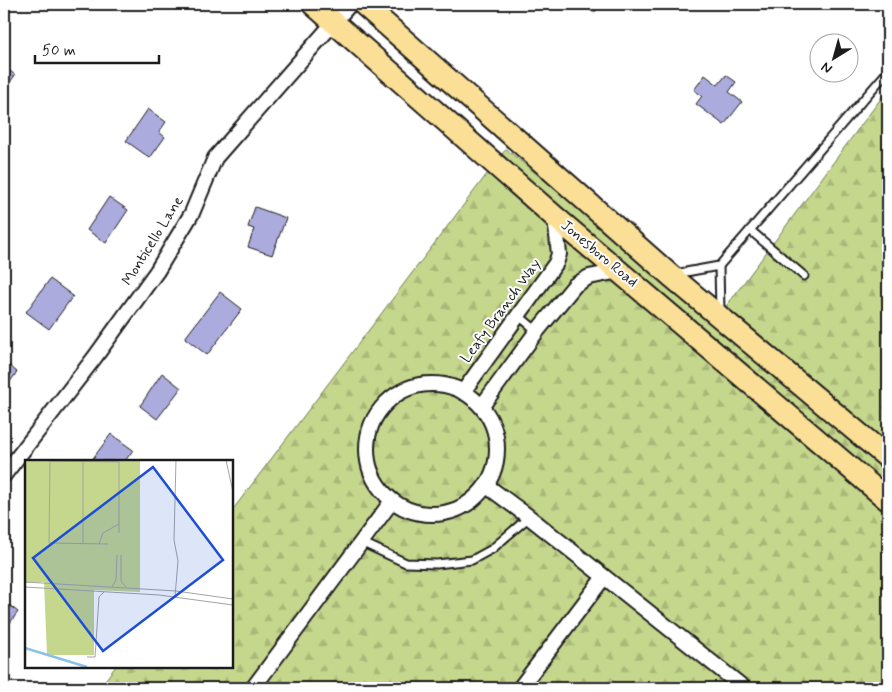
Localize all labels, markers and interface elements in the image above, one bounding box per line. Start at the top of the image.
scale bar [35,32,159,64]
north arrow [810,32,860,82]
text: 50 m [42,41,76,61]
text: N [818,58,836,78]
street label: Monticello Lane [118,193,188,289]
street label: Jonesboro Road [556,216,642,292]
street label: Leafy Branch Way [456,255,546,367]
inset map [25,460,232,667]

